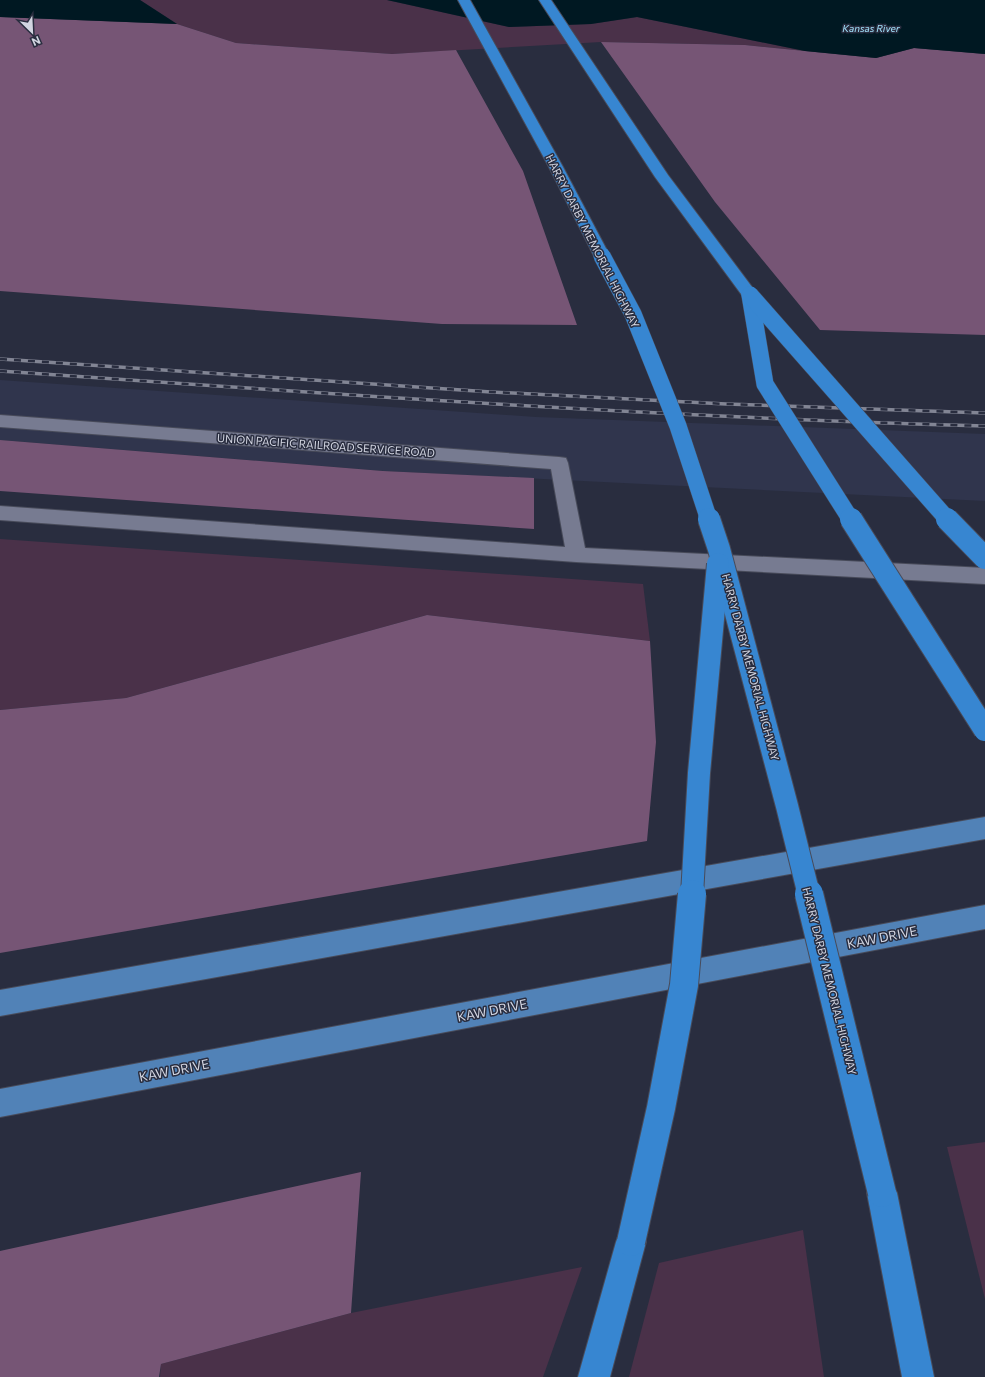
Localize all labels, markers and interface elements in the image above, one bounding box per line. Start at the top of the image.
north arrow [12,12,52,52]
water label: Kansas River [842,22,901,34]
text: N [30,34,43,49]
street label: HARRY DARBY MEMORIAL HIGHWAY [543,152,643,330]
street label: UNION PACIFIC RAILROAD SERVICE ROAD [217,431,435,459]
street label: HARRY DARBY MEMORIAL HIGHWAY [720,572,782,762]
street label: HARRY DARBY MEMORIAL HIGHWAY [800,886,860,1076]
street label: KAW DRIVE [846,922,918,952]
street label: KAW DRIVE [456,995,528,1025]
street label: KAW DRIVE [138,1055,210,1085]

